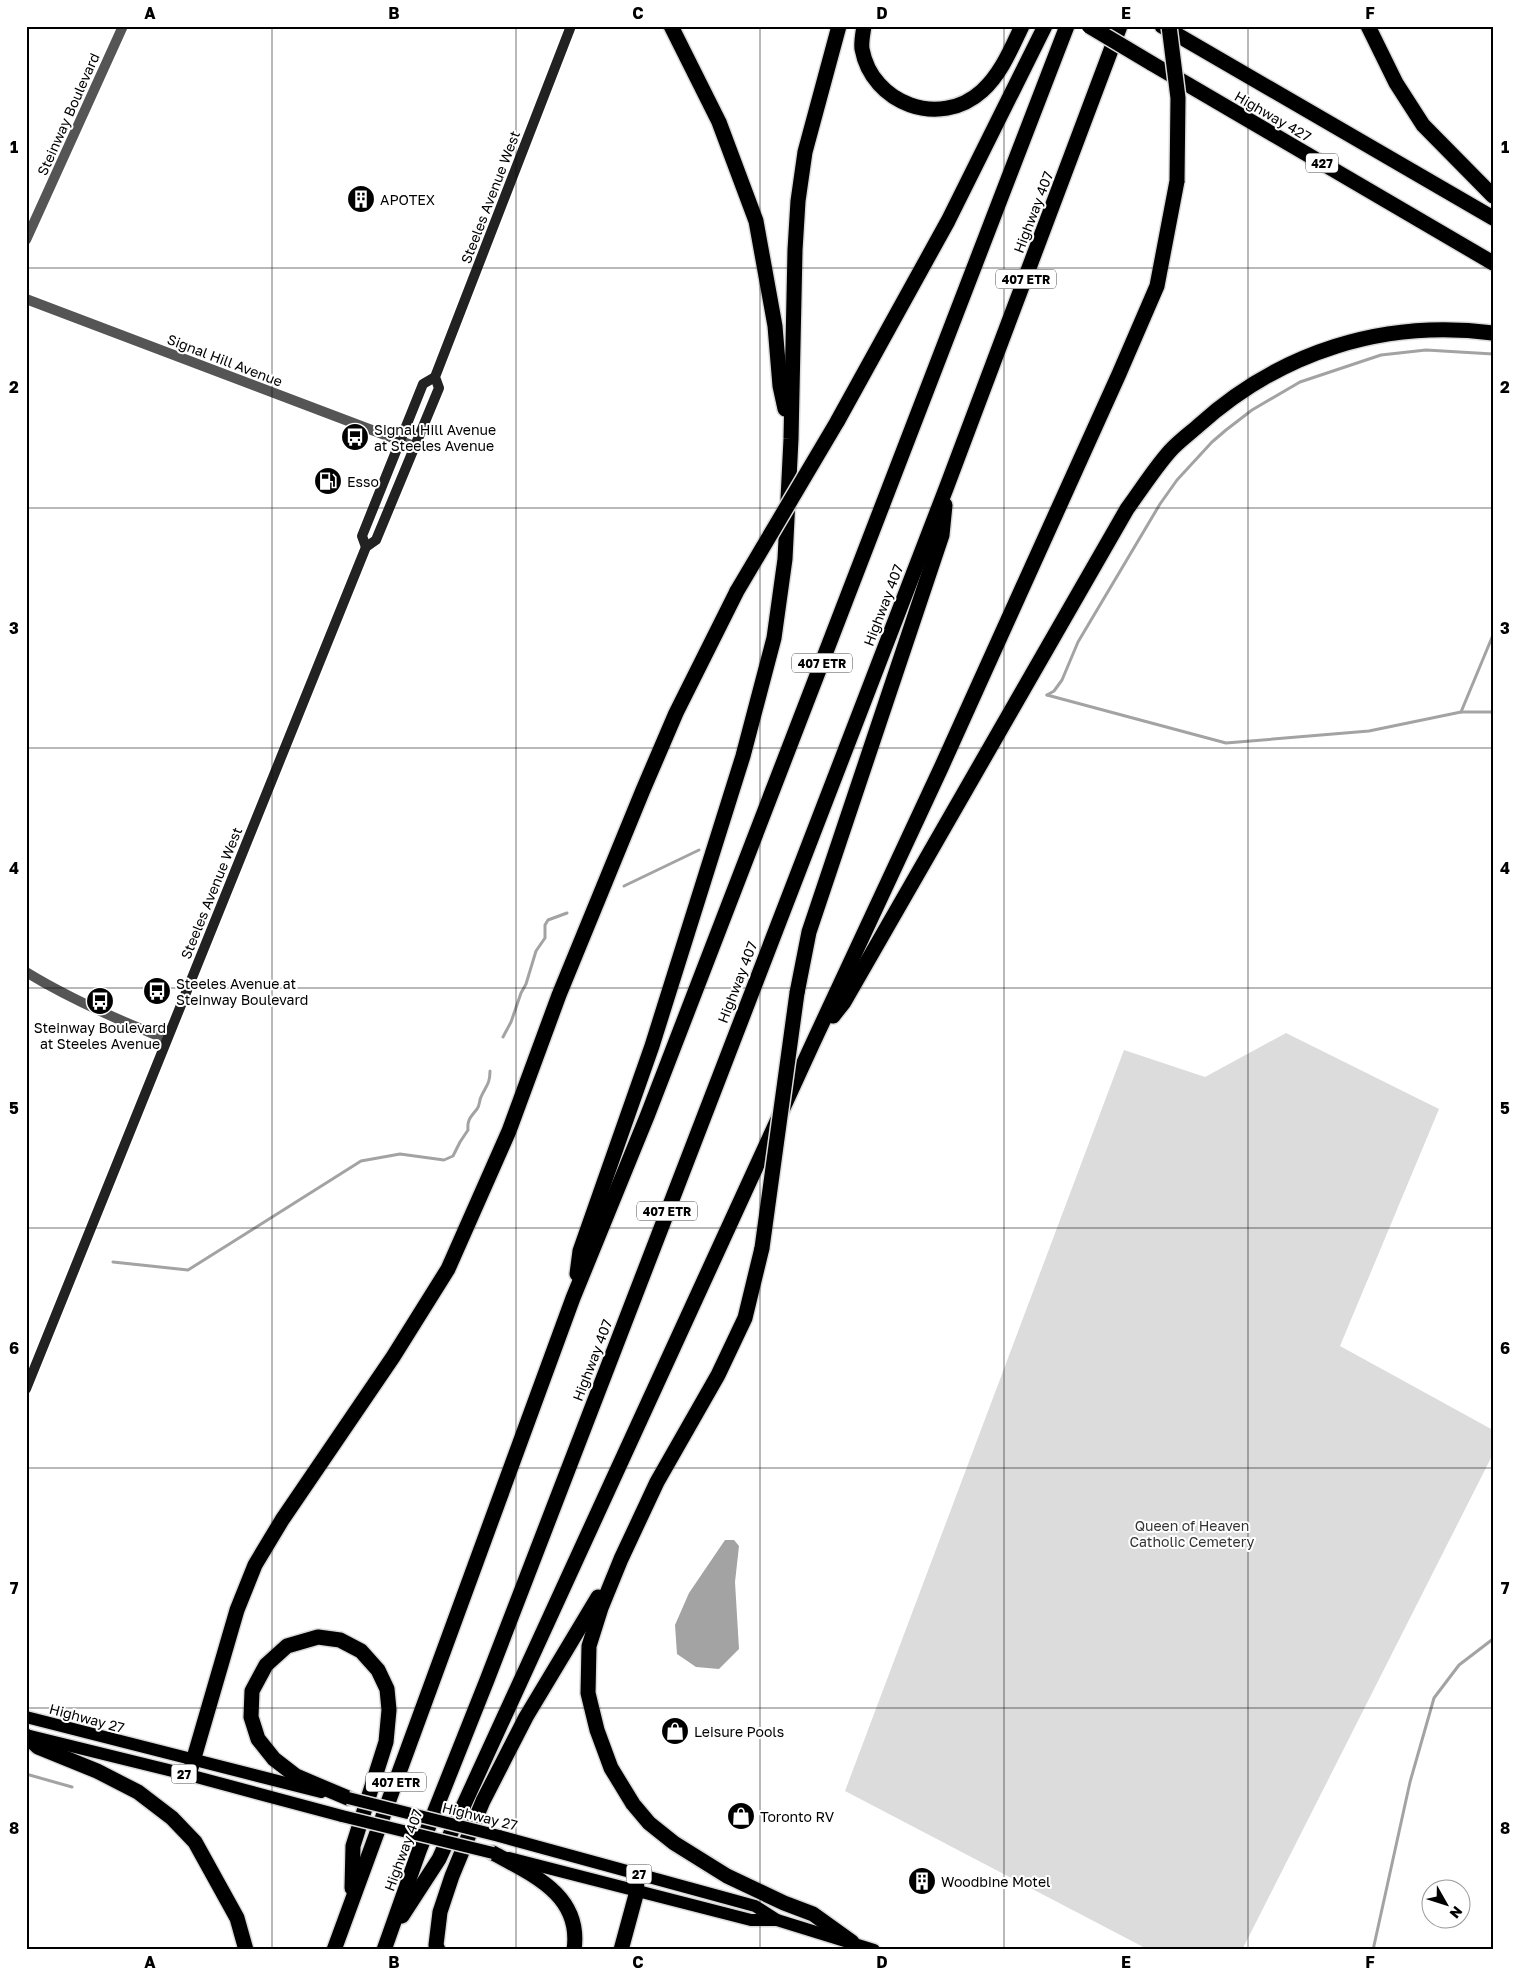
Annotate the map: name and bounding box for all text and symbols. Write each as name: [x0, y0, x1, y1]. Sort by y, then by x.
text: A: [144, 3, 156, 23]
text: B: [388, 3, 400, 23]
text: C: [632, 3, 644, 23]
text: D: [876, 3, 888, 23]
text: E: [1121, 3, 1131, 23]
text: F: [1365, 3, 1375, 23]
street label: Steinway Boulevard: [33, 50, 103, 178]
street label: Highway 427: [1232, 87, 1314, 145]
street label: Steeles Avenue West: [457, 128, 523, 266]
text: 1: [10, 137, 18, 157]
text: 1: [1501, 137, 1509, 157]
road number: 427: [1306, 154, 1338, 172]
street label: Highway 407: [1010, 169, 1056, 255]
building icon: APOTEX: [346, 184, 376, 214]
place label: APOTEX: [380, 191, 435, 208]
road number: 407 ETR: [996, 270, 1056, 288]
street label: Signal Hill Avenue: [165, 330, 285, 390]
text: 2: [9, 377, 19, 397]
text: 2: [1500, 377, 1510, 397]
place label: Signal Hill Avenue at Steeles Avenue: [374, 421, 496, 454]
bus stop icon: Signal Hill Avenue at Steeles Avenue: [340, 422, 370, 452]
fuel station icon: Esso: [313, 466, 343, 496]
place label: Esso: [347, 473, 379, 490]
street label: Highway 407: [860, 562, 906, 648]
text: 3: [9, 618, 19, 638]
text: 3: [1500, 618, 1510, 638]
road number: 407 ETR: [792, 654, 852, 672]
street label: Steeles Avenue West: [177, 825, 245, 961]
text: 4: [9, 858, 19, 878]
text: 4: [1500, 858, 1510, 878]
street label: Highway 407: [714, 939, 760, 1025]
place label: Steeles Avenue at Steinway Boulevard: [176, 975, 308, 1008]
bus stop icon: Steeles Avenue at Steinway Boulevard: [142, 976, 172, 1006]
bus stop icon: Steinway Boulevard at Steeles Avenue: [85, 986, 115, 1016]
place label: Steinway Boulevard at Steeles Avenue: [34, 1019, 166, 1052]
text: 5: [9, 1098, 19, 1118]
text: 5: [1500, 1098, 1510, 1118]
road number: 407 ETR: [637, 1202, 697, 1220]
street label: Highway 407: [569, 1317, 615, 1403]
text: 6: [9, 1338, 19, 1358]
text: 6: [1500, 1338, 1510, 1358]
park label: Queen of Heaven Catholic Cemetery: [1130, 1517, 1255, 1550]
text: 7: [10, 1578, 19, 1598]
text: 7: [1501, 1578, 1510, 1598]
street label: Highway 27: [48, 1700, 126, 1736]
shop icon: Leisure Pools: [660, 1716, 690, 1746]
place label: Leisure Pools: [694, 1723, 784, 1740]
road number: 27: [172, 1765, 196, 1784]
road number: 407 ETR: [366, 1772, 426, 1791]
street label: Highway 27: [441, 1798, 519, 1834]
shop icon: Toronto RV: [726, 1801, 756, 1831]
street label: Highway 407: [380, 1807, 426, 1893]
place label: Toronto RV: [760, 1808, 835, 1825]
text: 8: [9, 1818, 19, 1838]
text: 8: [1500, 1818, 1510, 1838]
road number: 27: [626, 1865, 652, 1884]
building icon: Woodbine Motel: [907, 1866, 937, 1896]
place label: Woodbine Motel: [941, 1873, 1051, 1890]
north arrow: [1422, 1878, 1472, 1928]
text: N: [1447, 1903, 1466, 1922]
text: A: [144, 1952, 156, 1972]
text: B: [388, 1952, 400, 1972]
text: C: [632, 1952, 644, 1972]
text: D: [876, 1952, 888, 1972]
text: E: [1121, 1952, 1131, 1972]
text: F: [1365, 1952, 1375, 1972]

